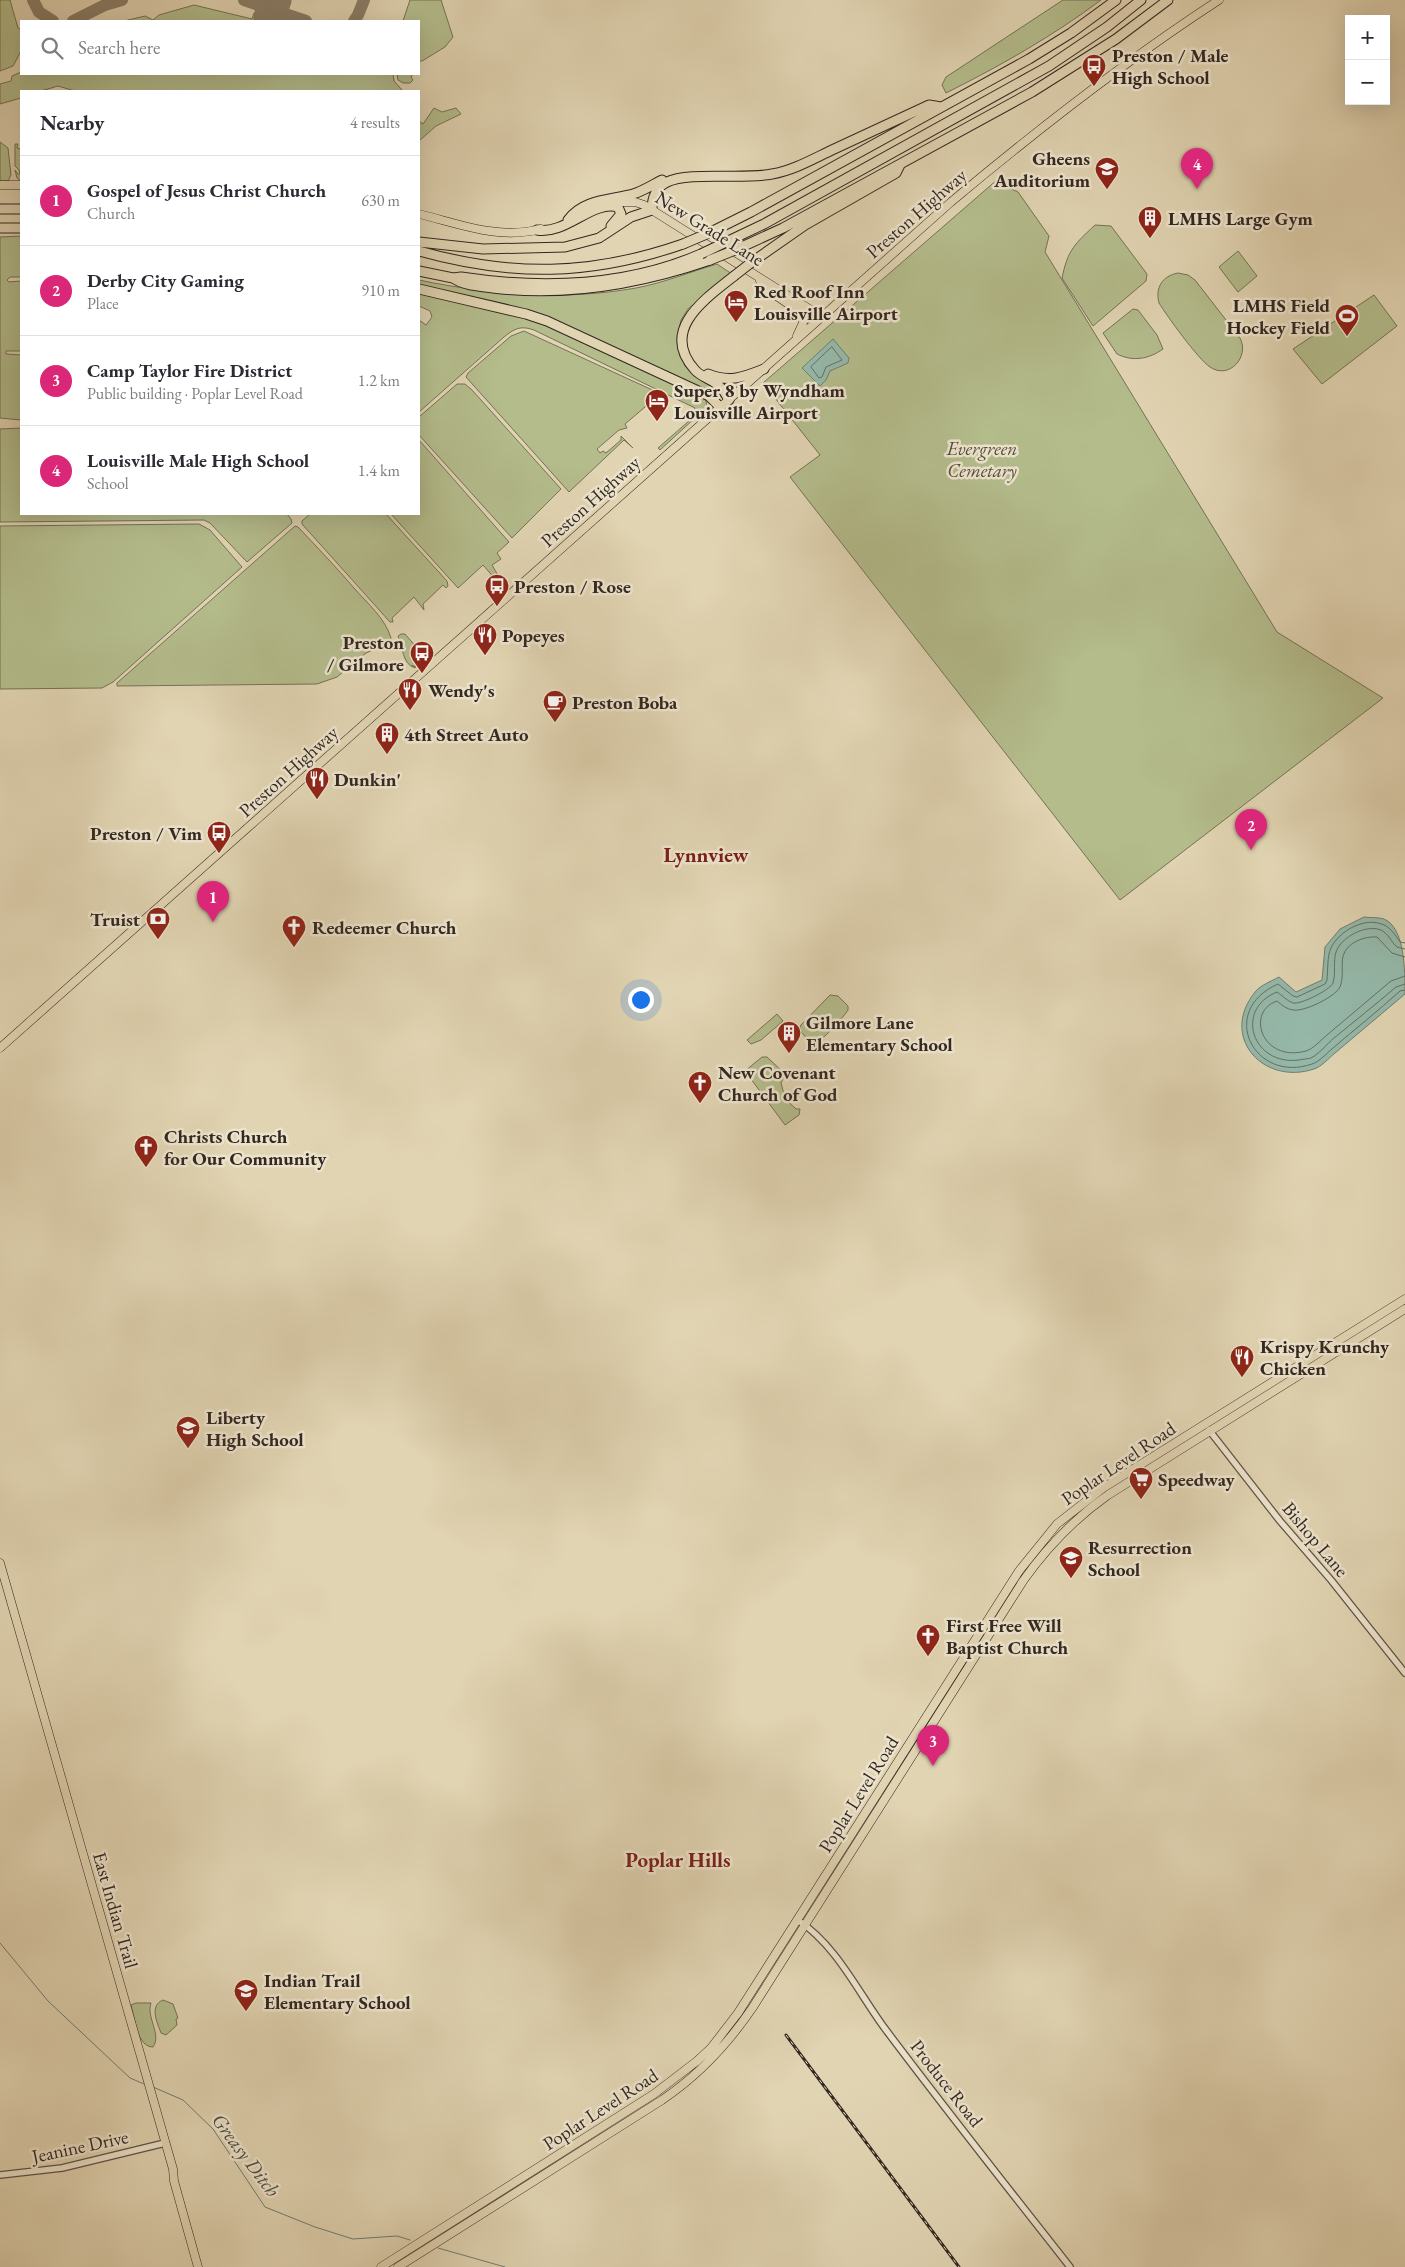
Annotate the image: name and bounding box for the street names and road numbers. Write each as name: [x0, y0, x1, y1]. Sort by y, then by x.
street label: Preston Highway: [861, 162, 972, 264]
street label: New Grade Lane: [651, 185, 769, 272]
street label: Preston Highway: [535, 450, 646, 553]
street label: Preston Highway: [233, 720, 344, 823]
street label: Poplar Level Road: [1056, 1416, 1181, 1511]
street label: Bishop Lane: [1277, 1496, 1354, 1582]
street label: Poplar Level Road: [813, 1731, 904, 1857]
street label: East Indian Trail: [87, 1849, 144, 1972]
street label: Produce Road: [905, 2035, 989, 2132]
street label: Poplar Level Road: [538, 2063, 663, 2156]
street label: Jeanine Drive: [28, 2124, 131, 2169]

